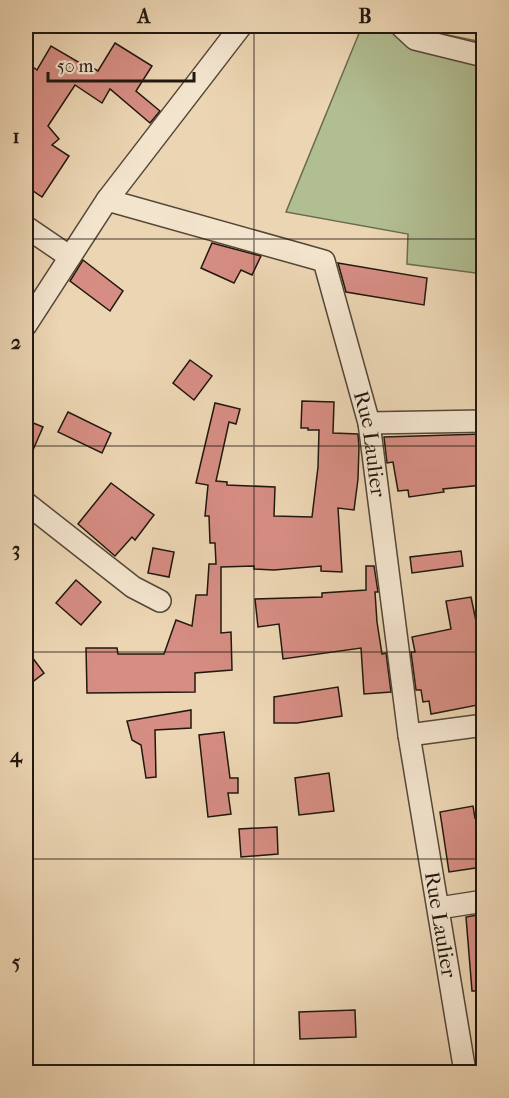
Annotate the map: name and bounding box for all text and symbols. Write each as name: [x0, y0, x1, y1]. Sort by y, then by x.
text: A: [136, 5, 152, 28]
text: B: [358, 5, 372, 28]
scale bar: [48, 45, 194, 83]
text: 50 m: [57, 56, 94, 77]
text: 1: [12, 125, 20, 148]
text: 2: [11, 331, 21, 354]
street label: Rue Laulier: [349, 388, 390, 498]
text: 3: [12, 538, 20, 561]
text: 4: [9, 744, 23, 768]
street label: Rue Laulier: [420, 870, 461, 980]
text: 5: [12, 951, 21, 974]

